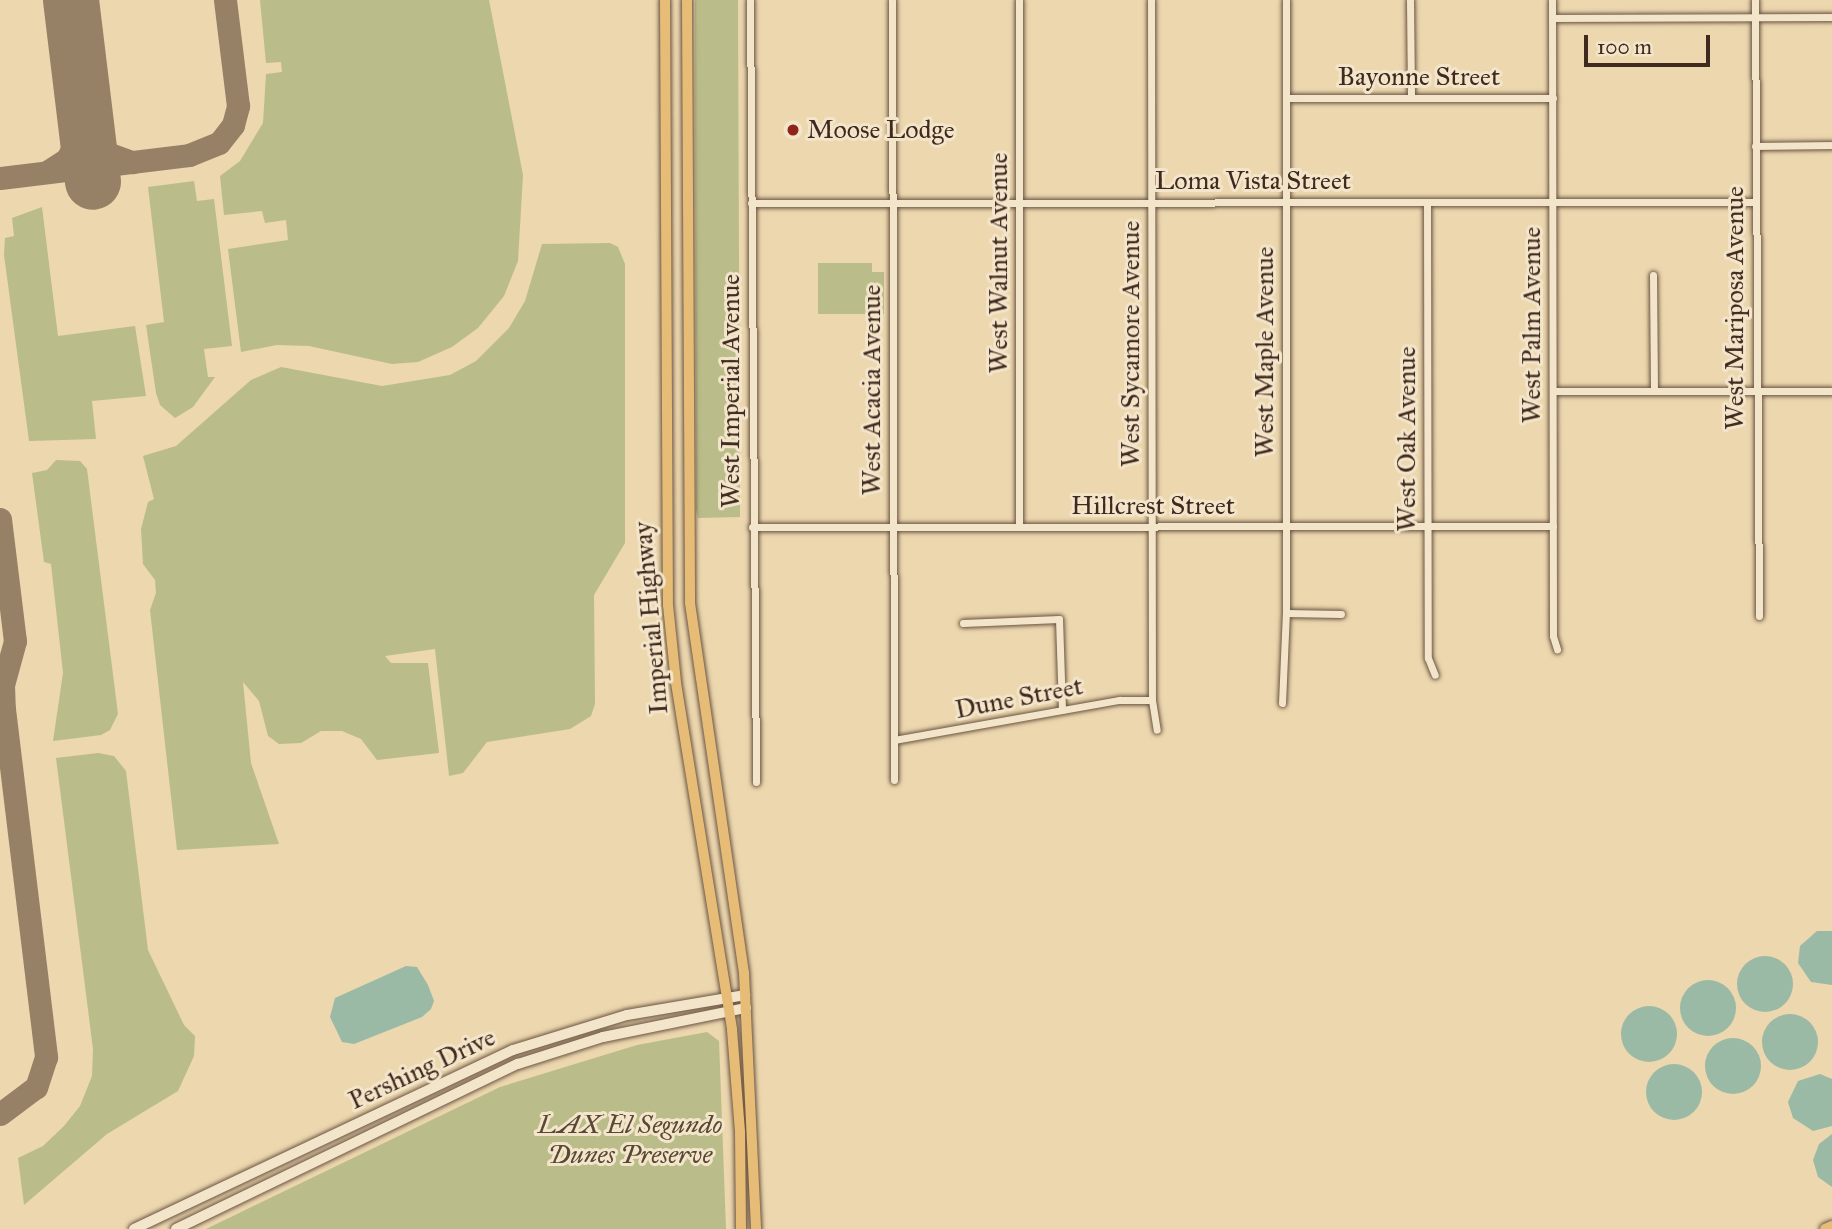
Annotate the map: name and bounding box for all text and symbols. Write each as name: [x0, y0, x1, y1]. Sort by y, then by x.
scale bar: [1587, 21, 1713, 65]
text: 100 m: [1597, 34, 1652, 60]
street label: Bayonne Street: [1338, 61, 1500, 93]
place label: Moose Lodge: [807, 114, 955, 146]
marker: Moose Lodge: [785, 122, 801, 138]
street label: West Walnut Avenue: [983, 153, 1015, 373]
street label: Loma Vista Street: [1155, 165, 1351, 197]
street label: West Mariposa Avenue: [1719, 186, 1751, 430]
street label: West Sycamore Avenue: [1115, 221, 1147, 467]
street label: West Palm Avenue: [1516, 227, 1548, 423]
street label: West Maple Avenue: [1249, 247, 1281, 457]
street label: West Imperial Avenue: [715, 274, 747, 508]
street label: West Acacia Avenue: [856, 285, 888, 495]
street label: West Oak Avenue: [1391, 346, 1423, 532]
street label: Hillcrest Street: [1071, 490, 1235, 522]
street label: Imperial Highway: [627, 520, 675, 716]
street label: Dune Street: [952, 670, 1086, 726]
street label: Pershing Drive: [344, 1022, 500, 1116]
park label: LAX El Segundo Dunes Preserve: [538, 1109, 722, 1170]

